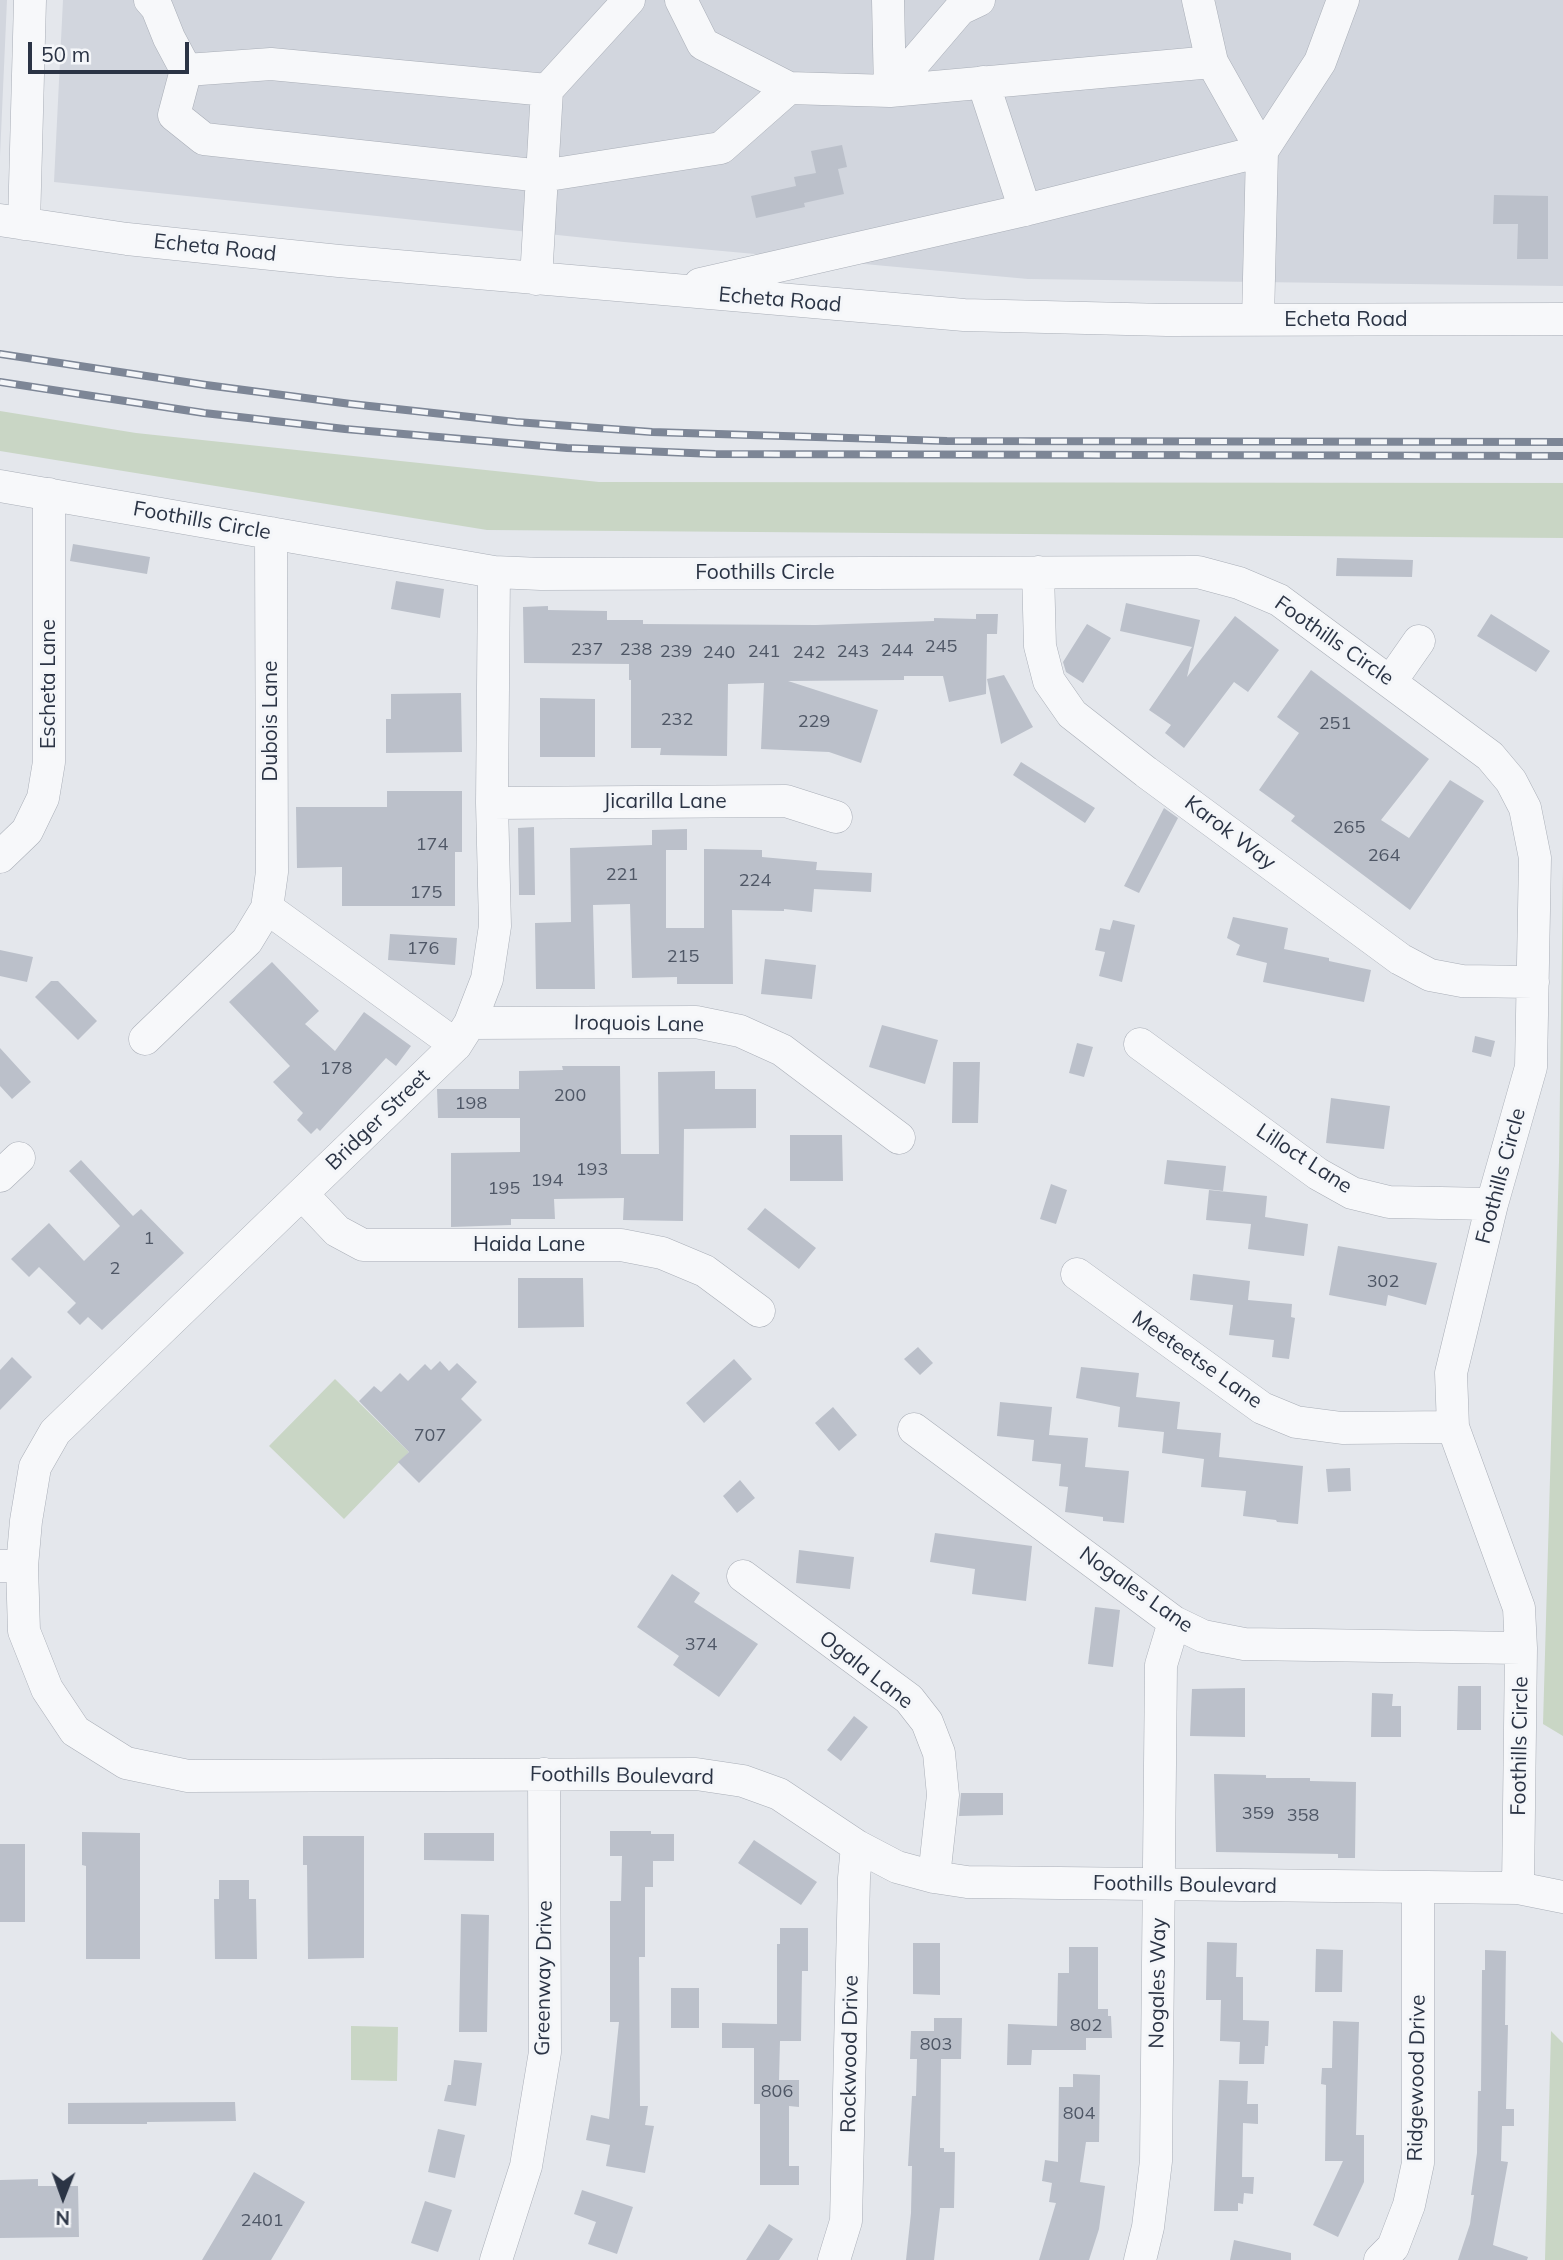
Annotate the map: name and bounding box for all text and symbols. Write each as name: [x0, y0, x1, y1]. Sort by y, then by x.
scale bar: [32, 28, 192, 72]
text: 50 m: [41, 41, 90, 67]
street label: Echeta Road: [152, 229, 278, 267]
street label: Echeta Road: [717, 282, 843, 318]
street label: Echeta Road: [1284, 307, 1408, 333]
street label: Foothills Circle: [131, 496, 273, 546]
street label: Foothills Circle: [695, 560, 835, 586]
street label: Foothills Circle: [1270, 591, 1398, 691]
street label: Escheta Lane: [36, 619, 62, 749]
house number: 245: [925, 636, 957, 658]
house number: 237: [571, 639, 603, 661]
house number: 238: [620, 639, 652, 661]
house number: 244: [881, 640, 913, 662]
house number: 239: [660, 641, 692, 663]
house number: 241: [748, 641, 780, 663]
house number: 243: [837, 641, 869, 663]
house number: 240: [703, 642, 735, 664]
house number: 242: [793, 642, 825, 664]
street label: Dubois Lane: [258, 660, 284, 782]
house number: 232: [661, 709, 693, 731]
house number: 229: [798, 711, 830, 733]
house number: 251: [1319, 713, 1351, 735]
street label: Jicarilla Lane: [603, 789, 727, 815]
street label: Karok Way: [1179, 791, 1281, 875]
house number: 265: [1333, 817, 1365, 839]
house number: 174: [416, 834, 448, 856]
house number: 264: [1368, 845, 1400, 867]
house number: 221: [606, 864, 638, 886]
house number: 224: [739, 870, 771, 892]
house number: 175: [410, 882, 442, 904]
house number: 176: [407, 938, 439, 960]
house number: 215: [667, 946, 699, 968]
street label: Iroquois Lane: [574, 1010, 704, 1038]
house number: 178: [320, 1058, 352, 1080]
street label: Bridger Street: [321, 1064, 435, 1176]
house number: 200: [554, 1085, 586, 1107]
house number: 198: [455, 1093, 487, 1115]
street label: Foothills Circle: [1471, 1105, 1531, 1247]
street label: Lilloct Lane: [1251, 1119, 1357, 1199]
house number: 193: [576, 1159, 608, 1181]
house number: 194: [531, 1170, 563, 1192]
house number: 195: [488, 1178, 520, 1200]
house number: 1: [144, 1228, 154, 1250]
street label: Haida Lane: [473, 1232, 585, 1258]
house number: 2: [110, 1258, 120, 1280]
house number: 302: [1367, 1271, 1399, 1293]
street label: Meeteetse Lane: [1127, 1306, 1267, 1414]
house number: 707: [414, 1425, 446, 1447]
street label: Nogales Lane: [1074, 1542, 1198, 1638]
street label: Ogala Lane: [814, 1625, 918, 1715]
house number: 374: [685, 1634, 717, 1656]
street label: Foothills Circle: [1506, 1676, 1534, 1816]
street label: Foothills Boulevard: [530, 1762, 714, 1790]
house number: 359: [1242, 1803, 1274, 1825]
house number: 358: [1287, 1805, 1319, 1827]
street label: Foothills Boulevard: [1093, 1871, 1277, 1899]
street label: Greenway Drive: [530, 1900, 558, 2056]
street label: Nogales Way: [1144, 1917, 1172, 2049]
street label: Rockwood Drive: [836, 1975, 864, 2133]
street label: Ridgewood Drive: [1403, 1994, 1431, 2162]
house number: 802: [1070, 2015, 1102, 2037]
house number: 803: [920, 2034, 952, 2056]
house number: 806: [761, 2081, 793, 2103]
house number: 804: [1063, 2103, 1095, 2125]
north arrow: [28, 2162, 98, 2232]
text: N: [55, 2206, 70, 2230]
house number: 2401: [240, 2210, 284, 2232]

